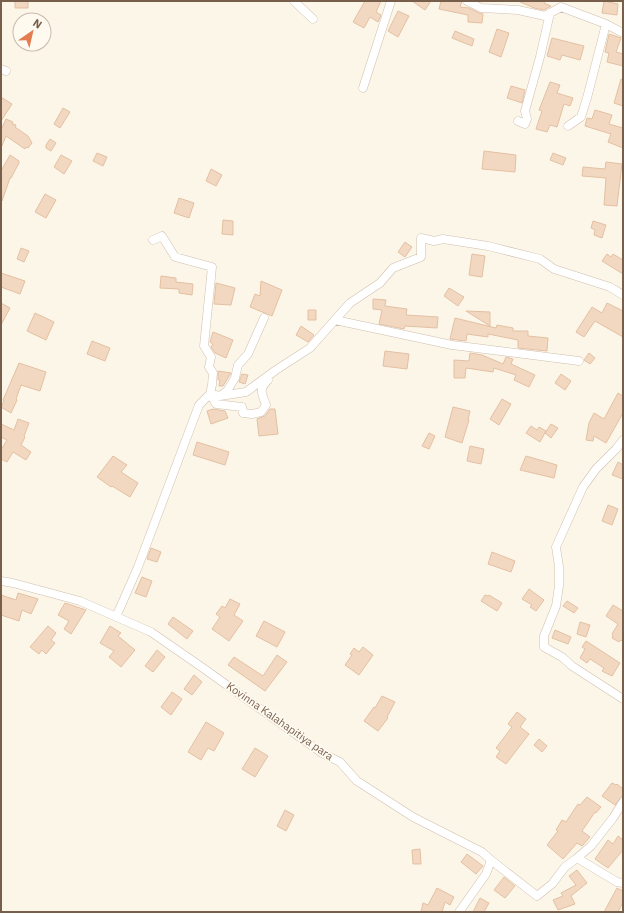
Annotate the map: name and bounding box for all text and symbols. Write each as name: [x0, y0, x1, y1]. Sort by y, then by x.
north arrow: [12, 12, 52, 52]
text: N: [30, 16, 45, 32]
street label: Kovinna Kalahapitiya para: [224, 679, 336, 763]

